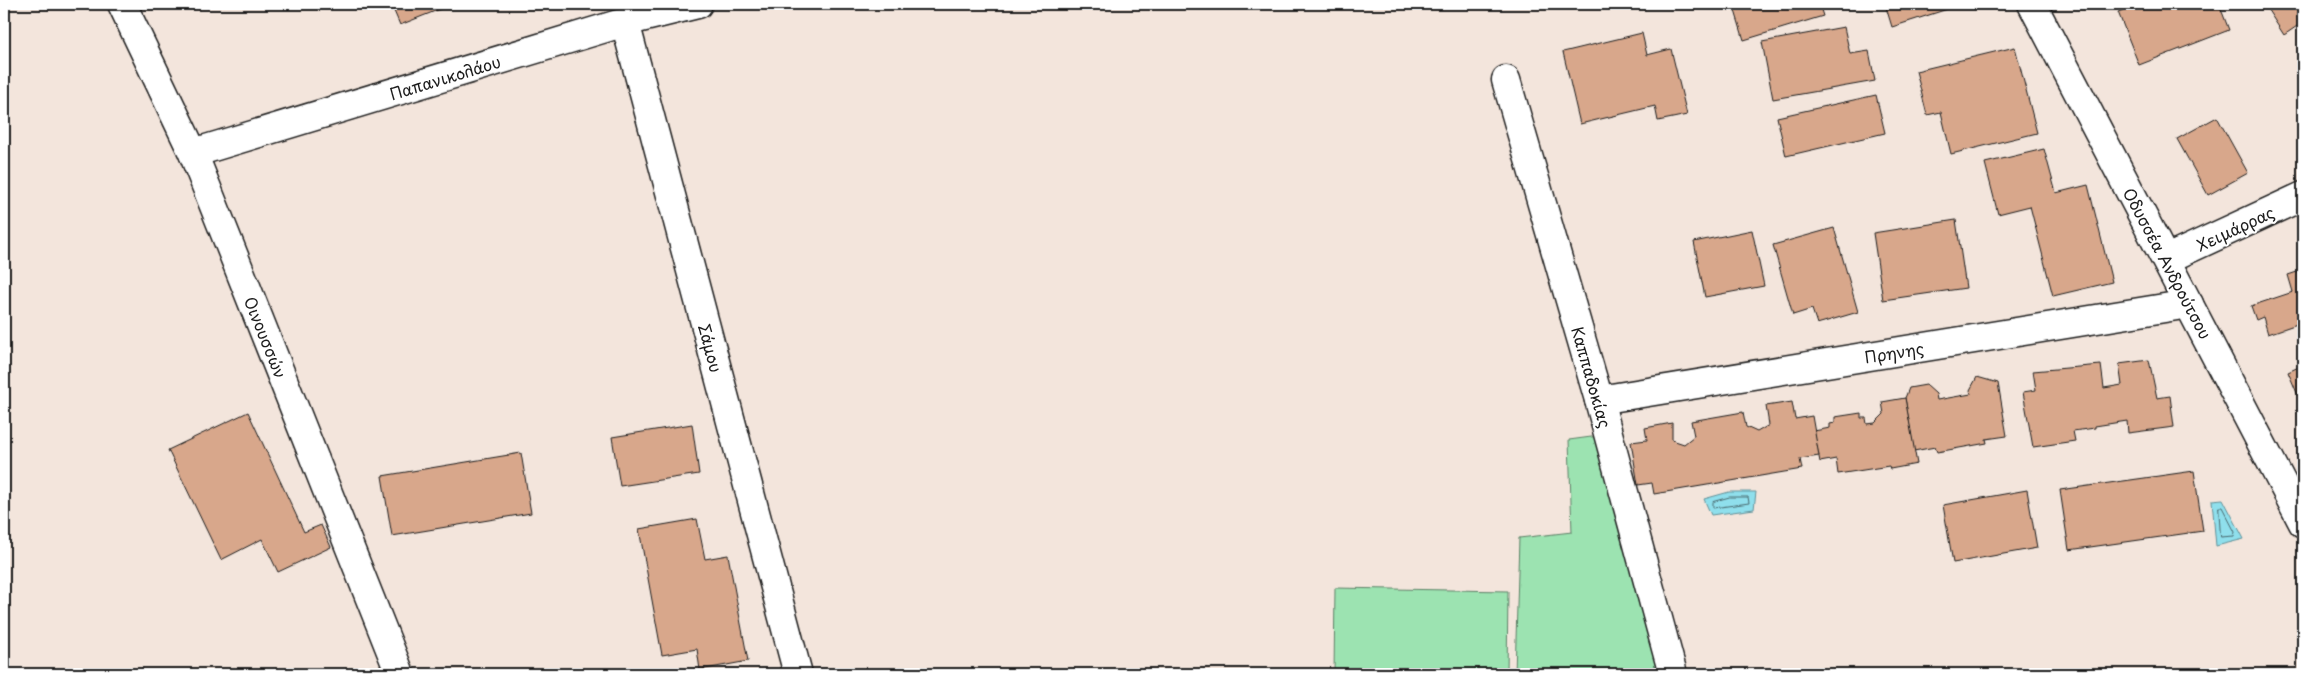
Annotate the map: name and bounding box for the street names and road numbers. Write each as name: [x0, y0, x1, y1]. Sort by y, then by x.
street label: Παπανικολάου: [387, 49, 503, 105]
street label: Οδυσσέα Ανδρούτσου: [2118, 183, 2218, 343]
street label: Χειμάρρας: [2192, 199, 2278, 257]
street label: Οινουσσών: [239, 293, 293, 381]
street label: Σάμου: [693, 321, 729, 375]
street label: Καππαδοκίας: [1566, 324, 1618, 430]
street label: Πρηνης: [1863, 335, 1925, 369]

